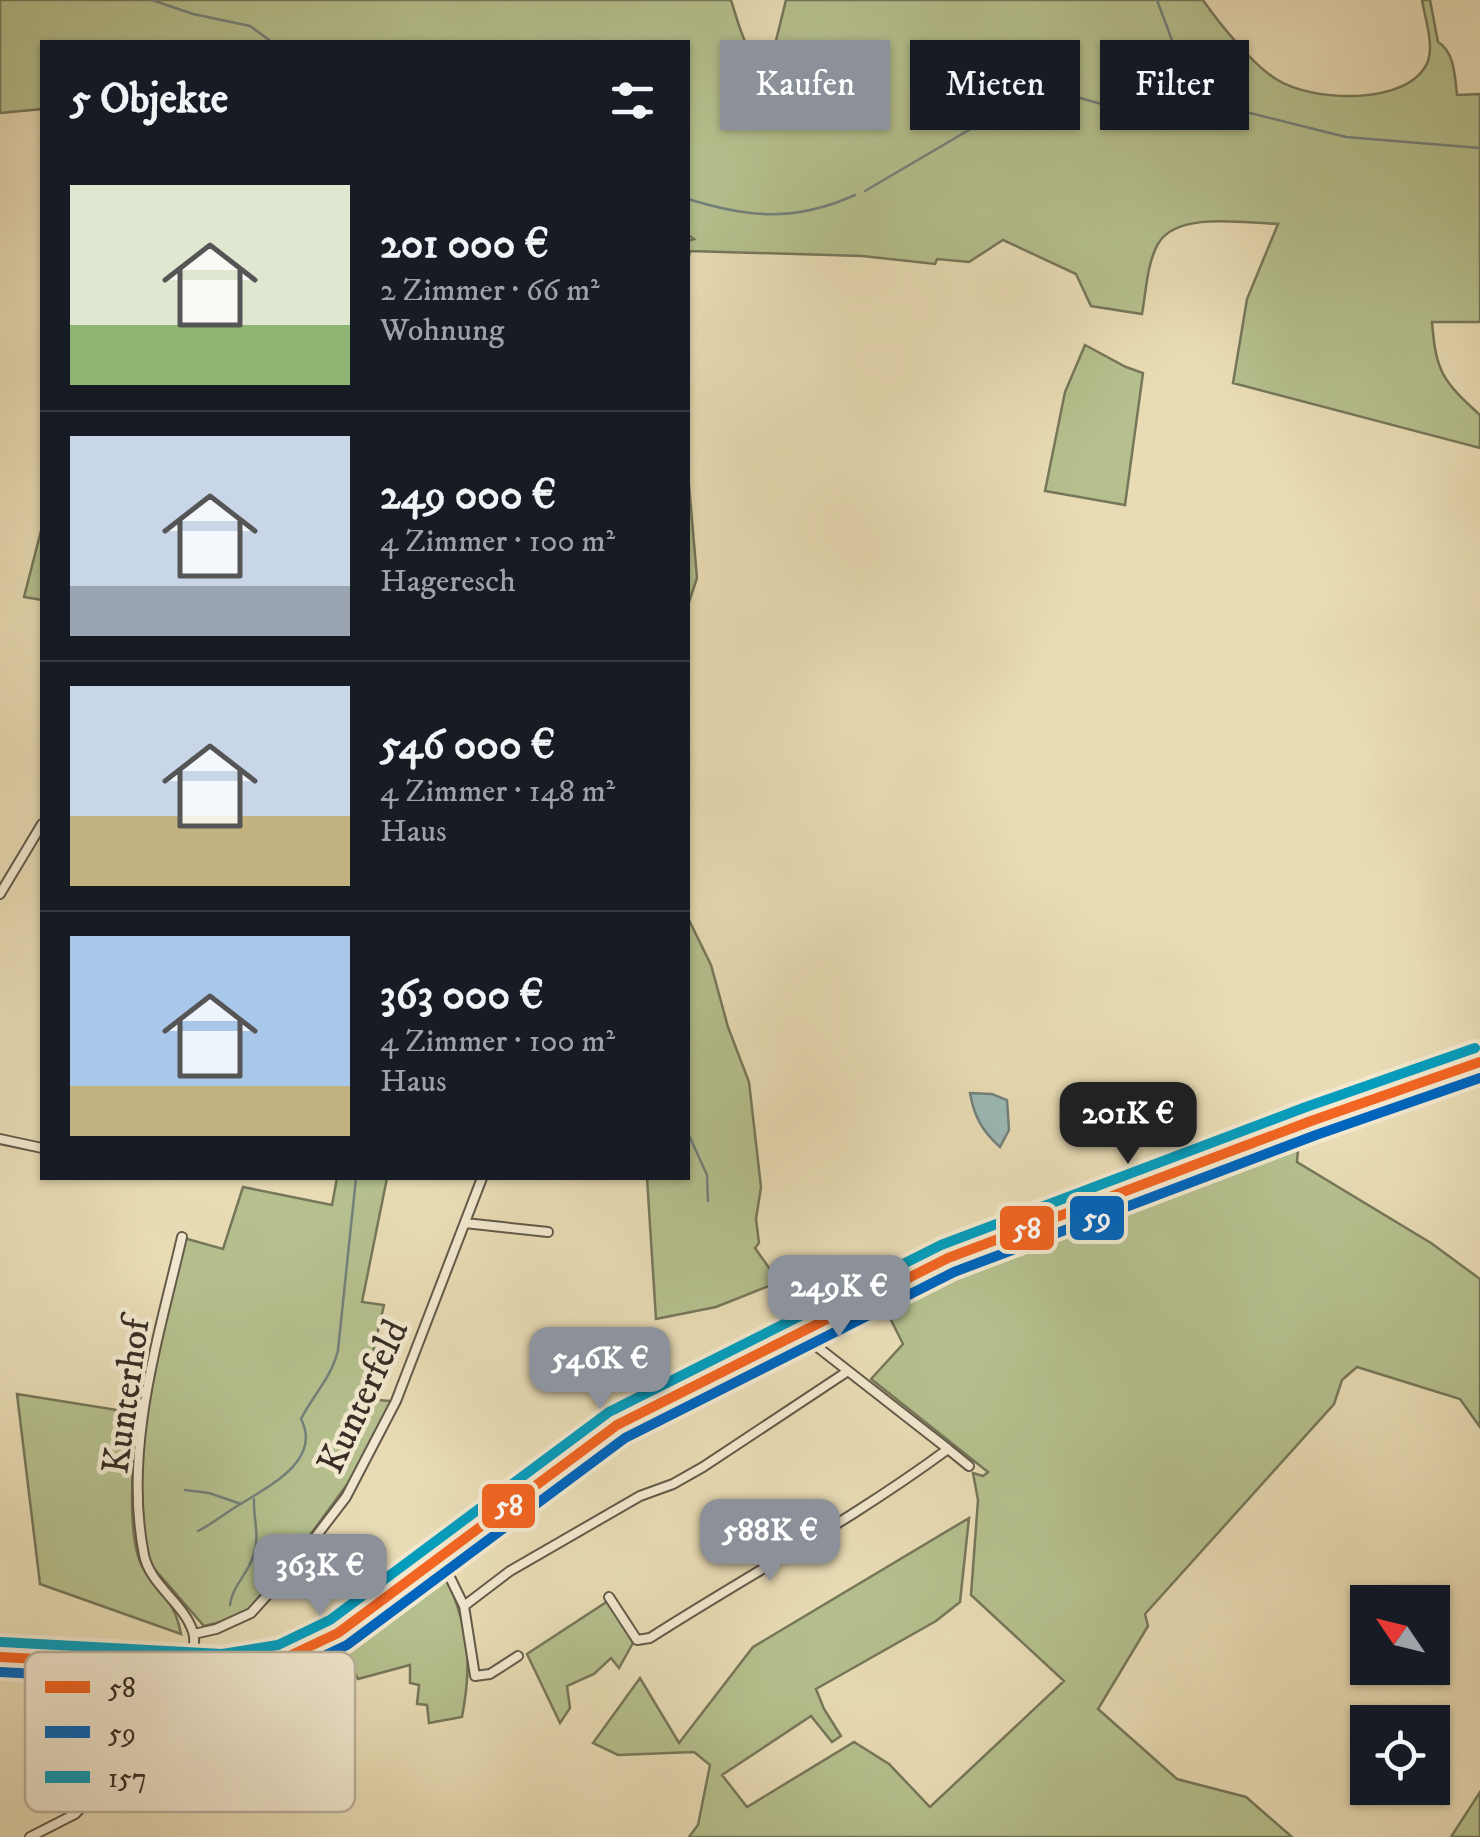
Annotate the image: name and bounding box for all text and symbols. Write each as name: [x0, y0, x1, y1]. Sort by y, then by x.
chip: Kaufen: [720, 40, 890, 130]
chip: Mieten: [910, 40, 1080, 130]
chip: Filter: [1100, 40, 1249, 130]
icon: filters: [605, 73, 660, 128]
text: 5 Objekte: [70, 74, 228, 126]
text: 201 000 €: [380, 219, 549, 271]
icon: home: [150, 225, 270, 345]
text: 2 Zimmer · 66 m²: [380, 271, 600, 311]
text: Wohnung: [380, 311, 504, 351]
text: 249 000 €: [380, 470, 556, 522]
icon: home: [150, 476, 270, 596]
text: 4 Zimmer · 100 m²: [380, 522, 615, 562]
text: Hageresch: [380, 562, 516, 602]
text: 546 000 €: [380, 720, 555, 772]
icon: home: [150, 726, 270, 846]
text: 4 Zimmer · 148 m²: [380, 772, 615, 812]
text: Haus: [380, 812, 447, 852]
text: 363 000 €: [380, 970, 544, 1022]
icon: home: [150, 976, 270, 1096]
text: 4 Zimmer · 100 m²: [380, 1022, 615, 1062]
text: Haus: [380, 1062, 447, 1102]
pin: 201K €: [1047, 1082, 1209, 1167]
text: 201K €: [1082, 1094, 1174, 1134]
line badge: 59: [1068, 1194, 1126, 1242]
text: 59: [1082, 1201, 1111, 1236]
line badge: 58: [998, 1204, 1056, 1252]
text: 58: [1012, 1212, 1041, 1247]
pin: 249K €: [758, 1255, 920, 1340]
text: 249K €: [790, 1267, 888, 1307]
street label: Kunterhof: [92, 1310, 162, 1477]
street label: Kunterfeld: [307, 1312, 420, 1482]
pin: 546K €: [519, 1327, 681, 1412]
text: 546K €: [551, 1339, 649, 1379]
line badge: 58: [480, 1482, 537, 1530]
text: 58: [494, 1489, 523, 1524]
pin: 588K €: [689, 1499, 851, 1584]
text: 588K €: [722, 1511, 818, 1551]
pin: 363K €: [239, 1534, 401, 1619]
text: 363K €: [276, 1546, 364, 1586]
north arrow: [1350, 1585, 1450, 1685]
map controls: [1350, 1585, 1450, 1805]
legend: [25, 1652, 355, 1812]
text: 58: [108, 1671, 136, 1706]
button: locate: [1350, 1705, 1450, 1805]
text: 59: [108, 1716, 136, 1751]
text: 157: [108, 1761, 147, 1796]

